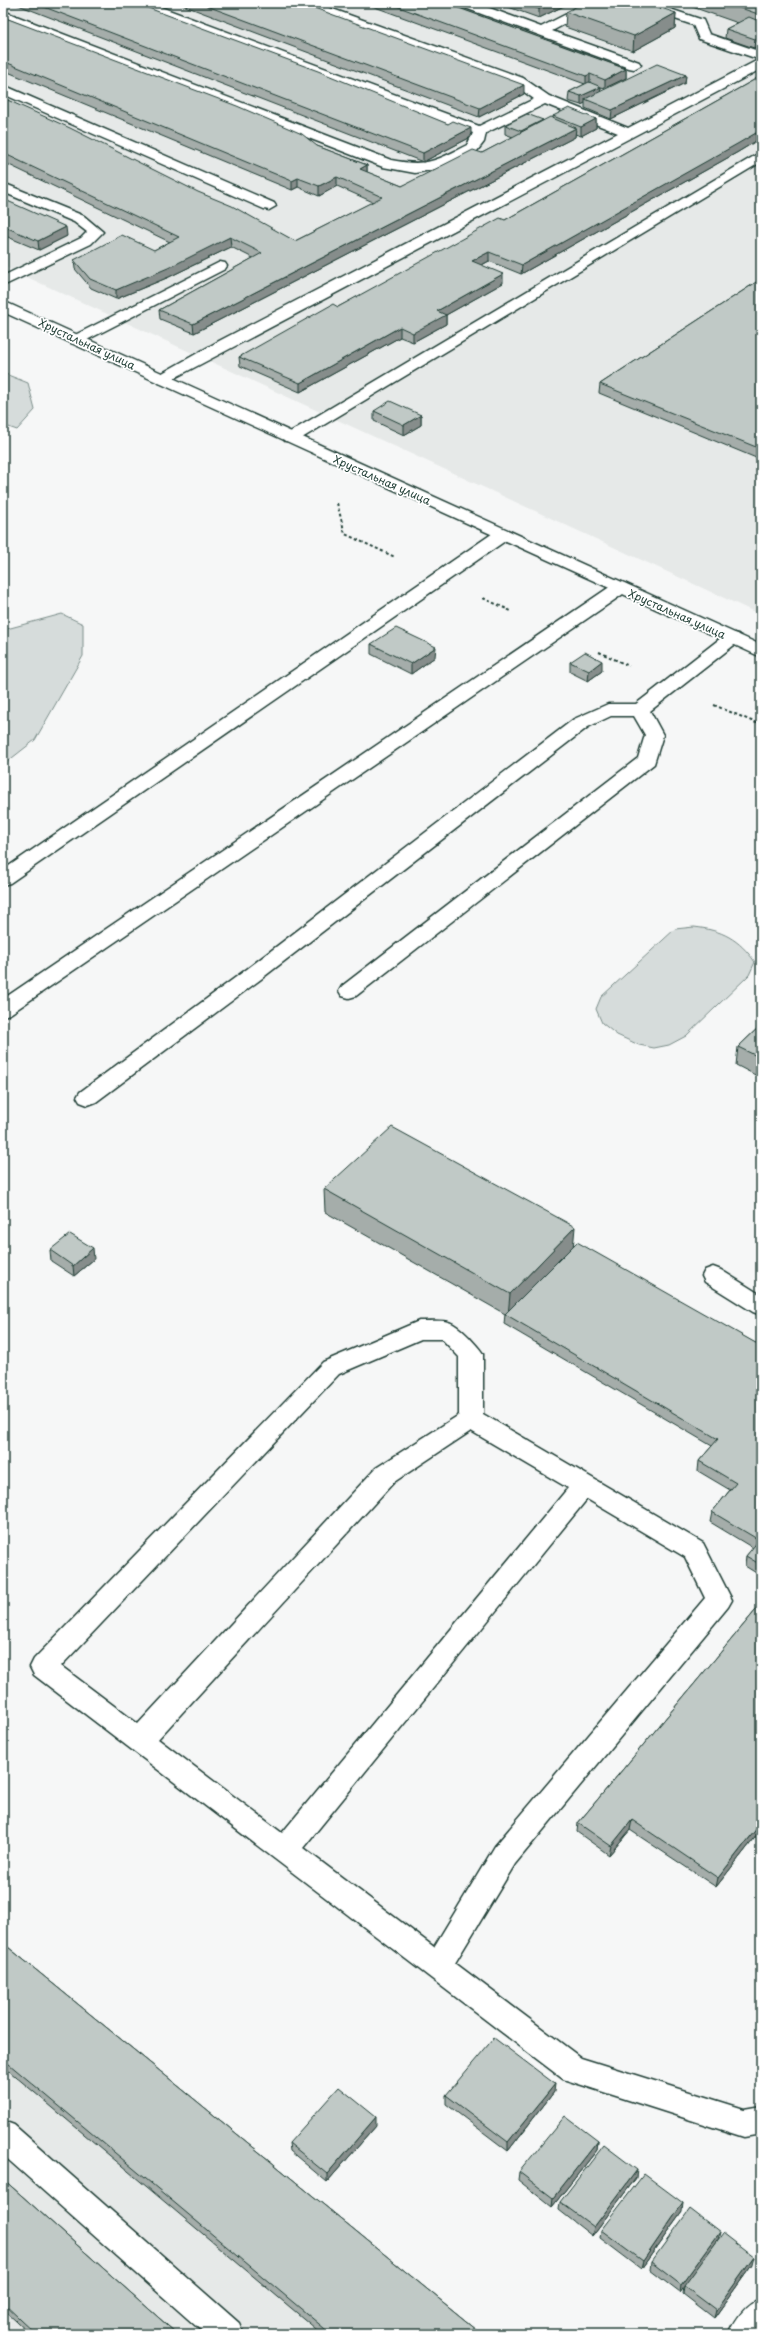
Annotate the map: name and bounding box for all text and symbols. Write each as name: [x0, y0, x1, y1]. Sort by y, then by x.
street label: Хрустальная улица: [36, 314, 138, 373]
street label: Хрустальная улица: [331, 450, 434, 509]
street label: Хрустальная улица: [626, 584, 729, 643]

